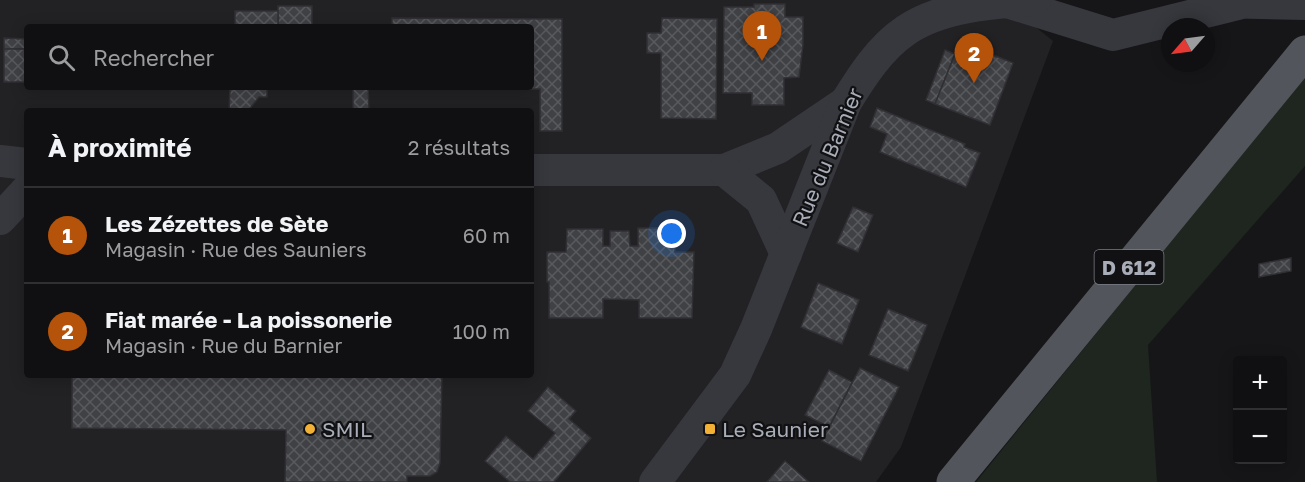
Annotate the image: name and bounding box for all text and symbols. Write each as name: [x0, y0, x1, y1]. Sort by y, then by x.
pin: 1: [742, 11, 782, 61]
north arrow: [1161, 18, 1215, 72]
search box: [24, 24, 534, 90]
pin: 2: [954, 34, 994, 83]
icon: search: [45, 41, 78, 74]
text: Rechercher: [93, 44, 214, 71]
street label: Rue du Barnier: [786, 84, 868, 230]
text: À proximité: [48, 132, 192, 163]
text: 2 résultats: [408, 135, 510, 159]
text: Les Zézettes de Sète: [105, 210, 328, 237]
your location: [657, 219, 686, 248]
text: 1: [62, 223, 73, 247]
text: 60 m: [463, 223, 510, 247]
text: Magasin · Rue des Sauniers: [105, 237, 367, 261]
road number: D 612: [1094, 250, 1164, 284]
text: Fiat marée - La poissonerie: [105, 306, 392, 333]
text: 2: [61, 319, 74, 343]
text: 100 m: [453, 319, 510, 343]
text: Magasin · Rue du Barnier: [105, 333, 342, 357]
map controls: [1233, 356, 1287, 464]
button: +: [1233, 356, 1287, 410]
button: −: [1233, 410, 1287, 464]
place label: SMIL: [322, 416, 372, 442]
place label: Le Saunier: [722, 416, 828, 442]
marker: SMIL: [303, 422, 317, 436]
marker: Le Saunier: [703, 422, 717, 436]

